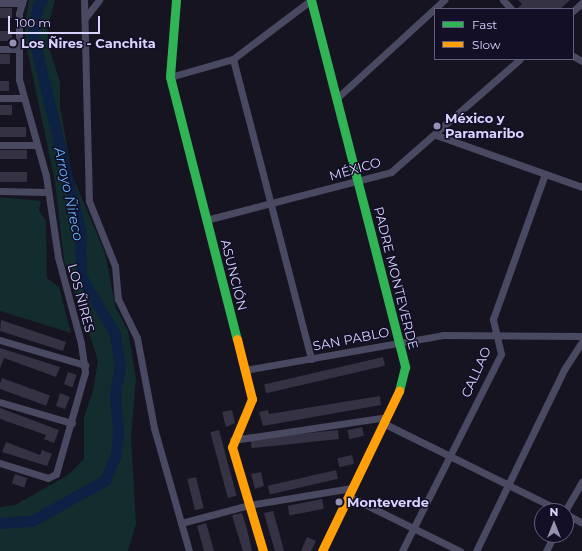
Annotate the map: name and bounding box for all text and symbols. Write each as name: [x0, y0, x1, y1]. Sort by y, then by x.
scale bar: [10, 8, 102, 34]
legend: [434, 8, 574, 60]
text: 100 m: [15, 15, 51, 30]
text: Fast: [472, 17, 497, 32]
place label: Los Ñires - Canchita: [21, 35, 156, 51]
text: Slow: [472, 37, 501, 52]
marker: Los Ñires - Canchita: [8, 38, 18, 48]
place label: México y Paramaribo: [445, 111, 524, 142]
marker: México y Paramaribo: [432, 121, 442, 131]
water label: Arroyo Ñireco: [51, 146, 87, 242]
street label: MÉXICO: [327, 154, 383, 184]
street label: PADRE MONTEVERDE: [371, 205, 421, 351]
street label: ASUNCIÓN: [218, 238, 250, 312]
street label: LOS ÑIRES: [64, 262, 98, 334]
street label: SAN PABLO: [311, 324, 391, 354]
street label: CALLAO: [458, 344, 494, 400]
place label: Monteverde: [347, 494, 429, 510]
marker: Monteverde: [334, 497, 344, 507]
north arrow: [534, 503, 574, 543]
text: N: [550, 505, 558, 519]

